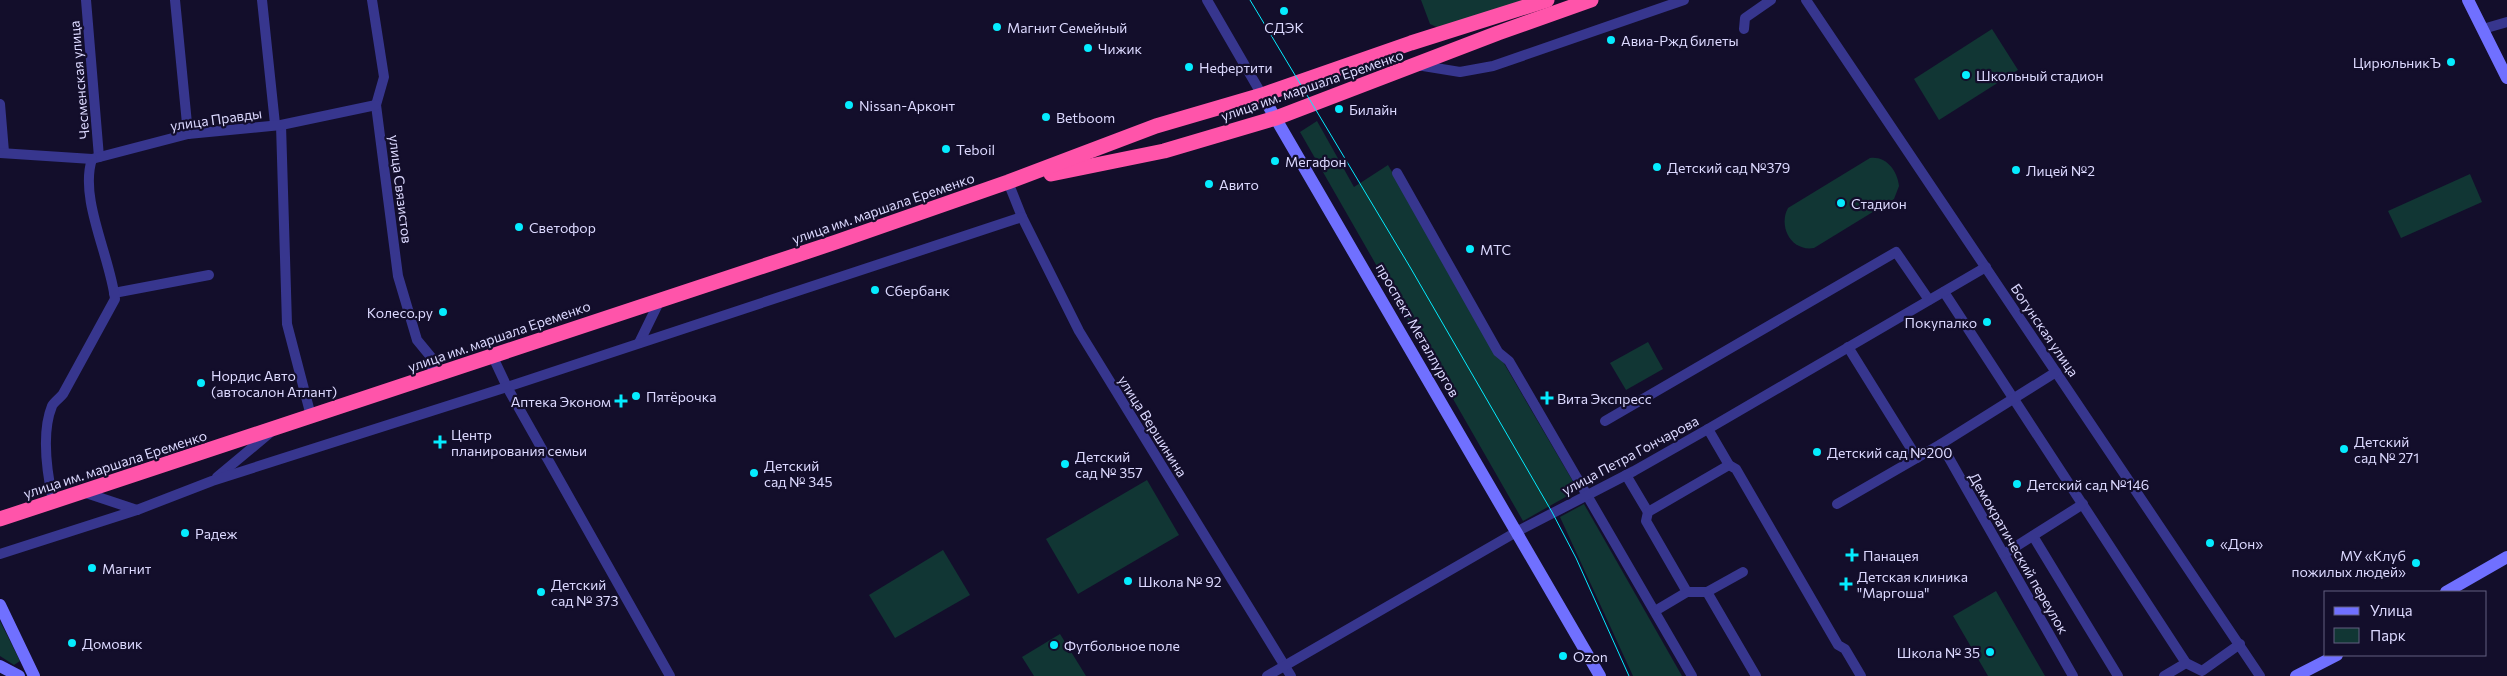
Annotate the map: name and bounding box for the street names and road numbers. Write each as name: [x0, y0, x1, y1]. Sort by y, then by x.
street label: Чесменская улица: [65, 20, 93, 140]
street label: улица им. маршала Еременко: [1218, 46, 1406, 124]
street label: улица Правды: [169, 104, 263, 134]
street label: улица Связистов: [386, 134, 416, 244]
street label: улица им. маршала Еременко: [789, 169, 977, 247]
street label: проспект Металлургов: [1373, 260, 1463, 400]
street label: Богунская улица: [2008, 280, 2082, 380]
street label: улица им. маршала Еременко: [405, 297, 593, 375]
street label: улица Вершинина: [1115, 372, 1191, 480]
street label: улица Петра Гончарова: [1559, 412, 1701, 498]
street label: улица им. маршала Еременко: [21, 426, 209, 502]
street label: Демократический переулок: [1966, 469, 2073, 637]

